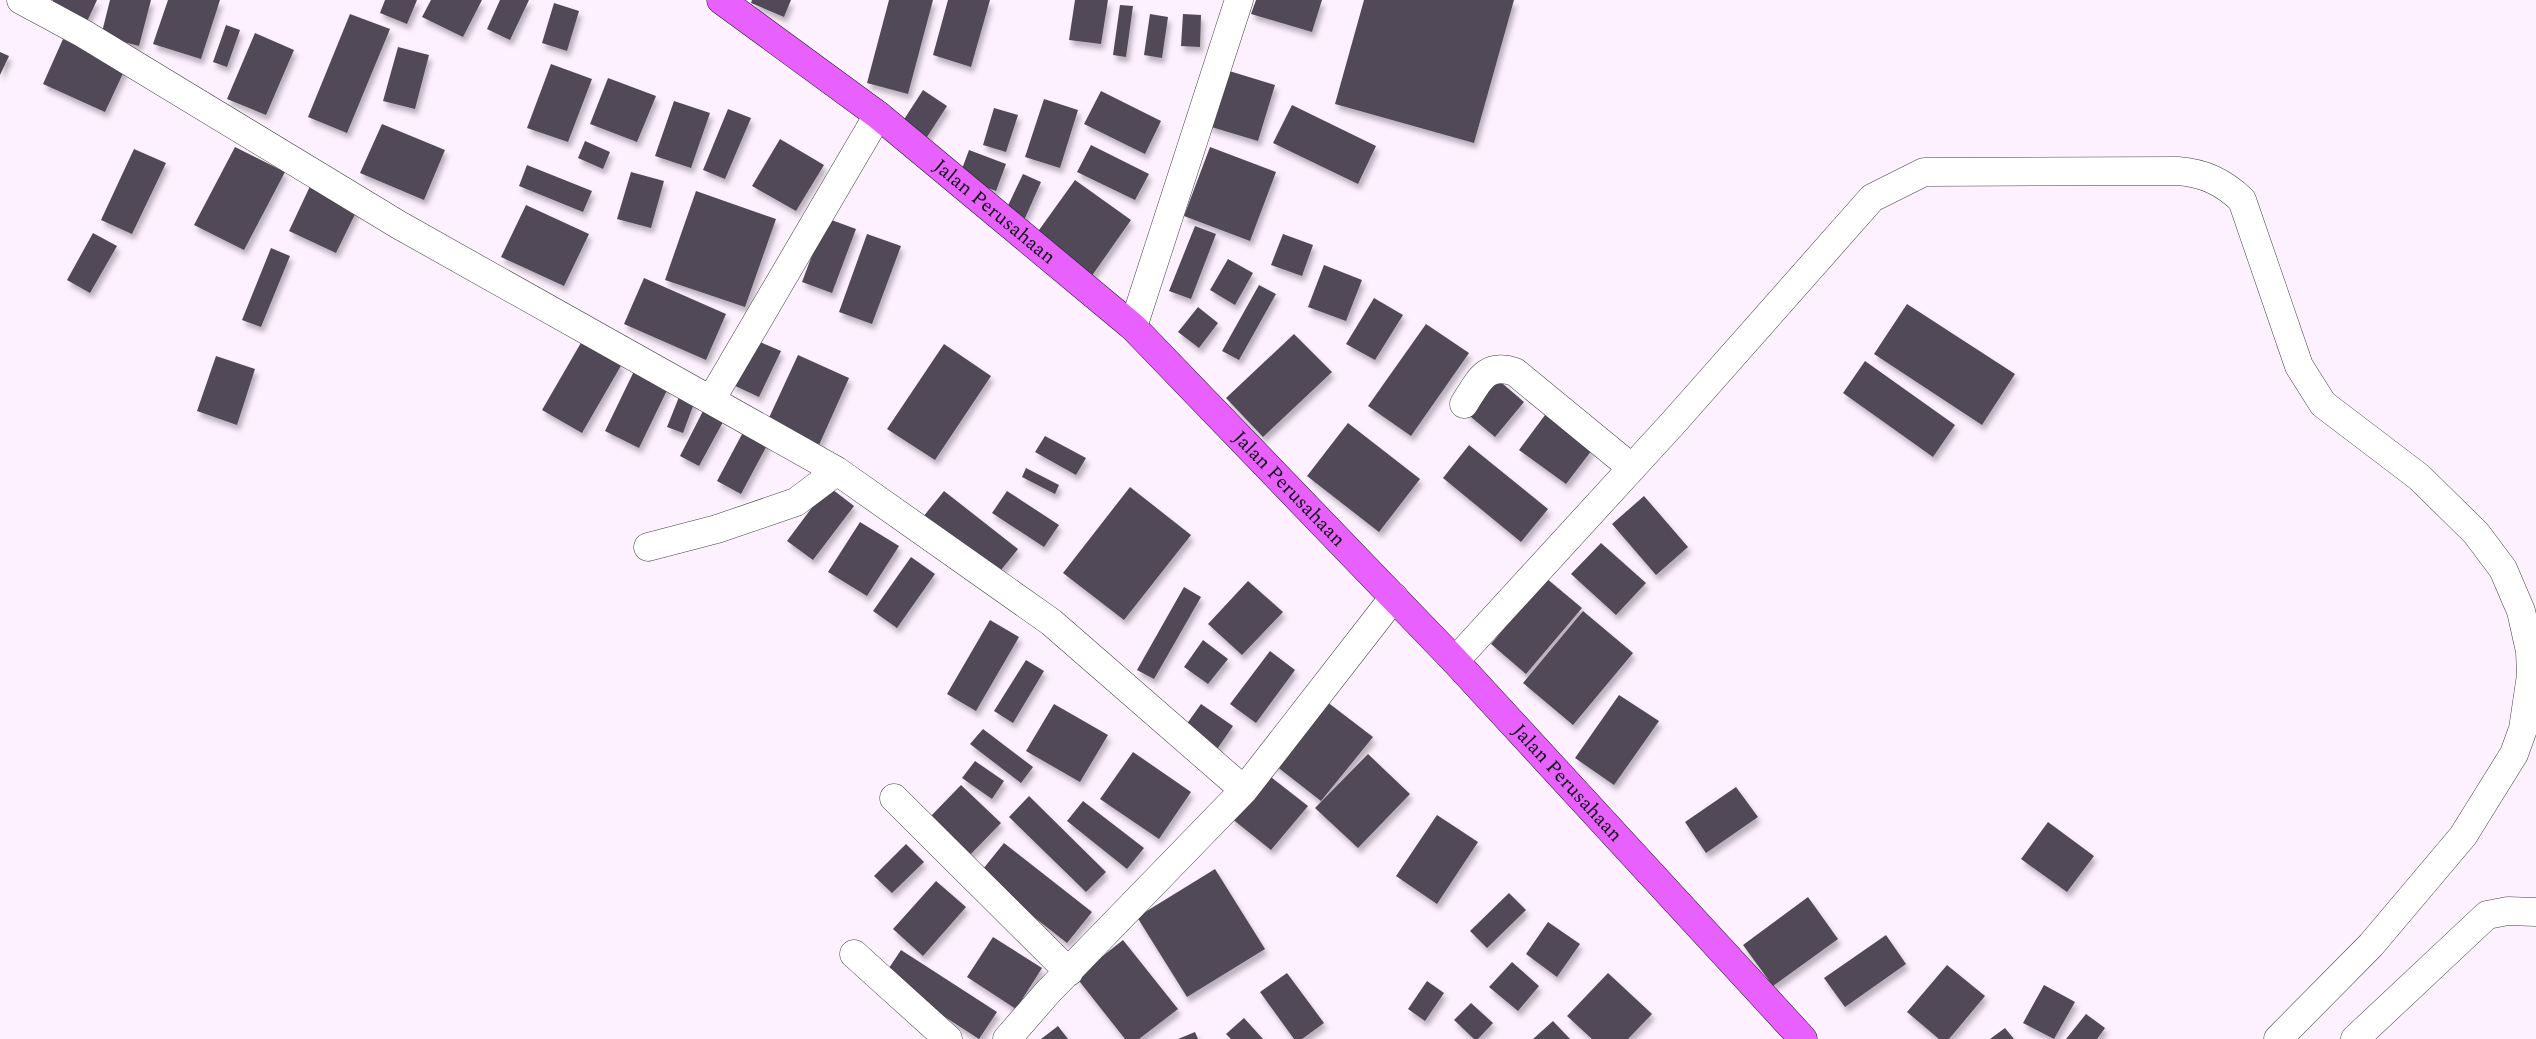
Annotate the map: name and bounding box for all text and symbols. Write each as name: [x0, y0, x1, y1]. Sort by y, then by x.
street label: Jalan Perusahaan: [927, 152, 1062, 272]
street label: Jalan Perusahaan: [1226, 424, 1352, 554]
street label: Jalan Perusahaan: [1505, 717, 1630, 849]

